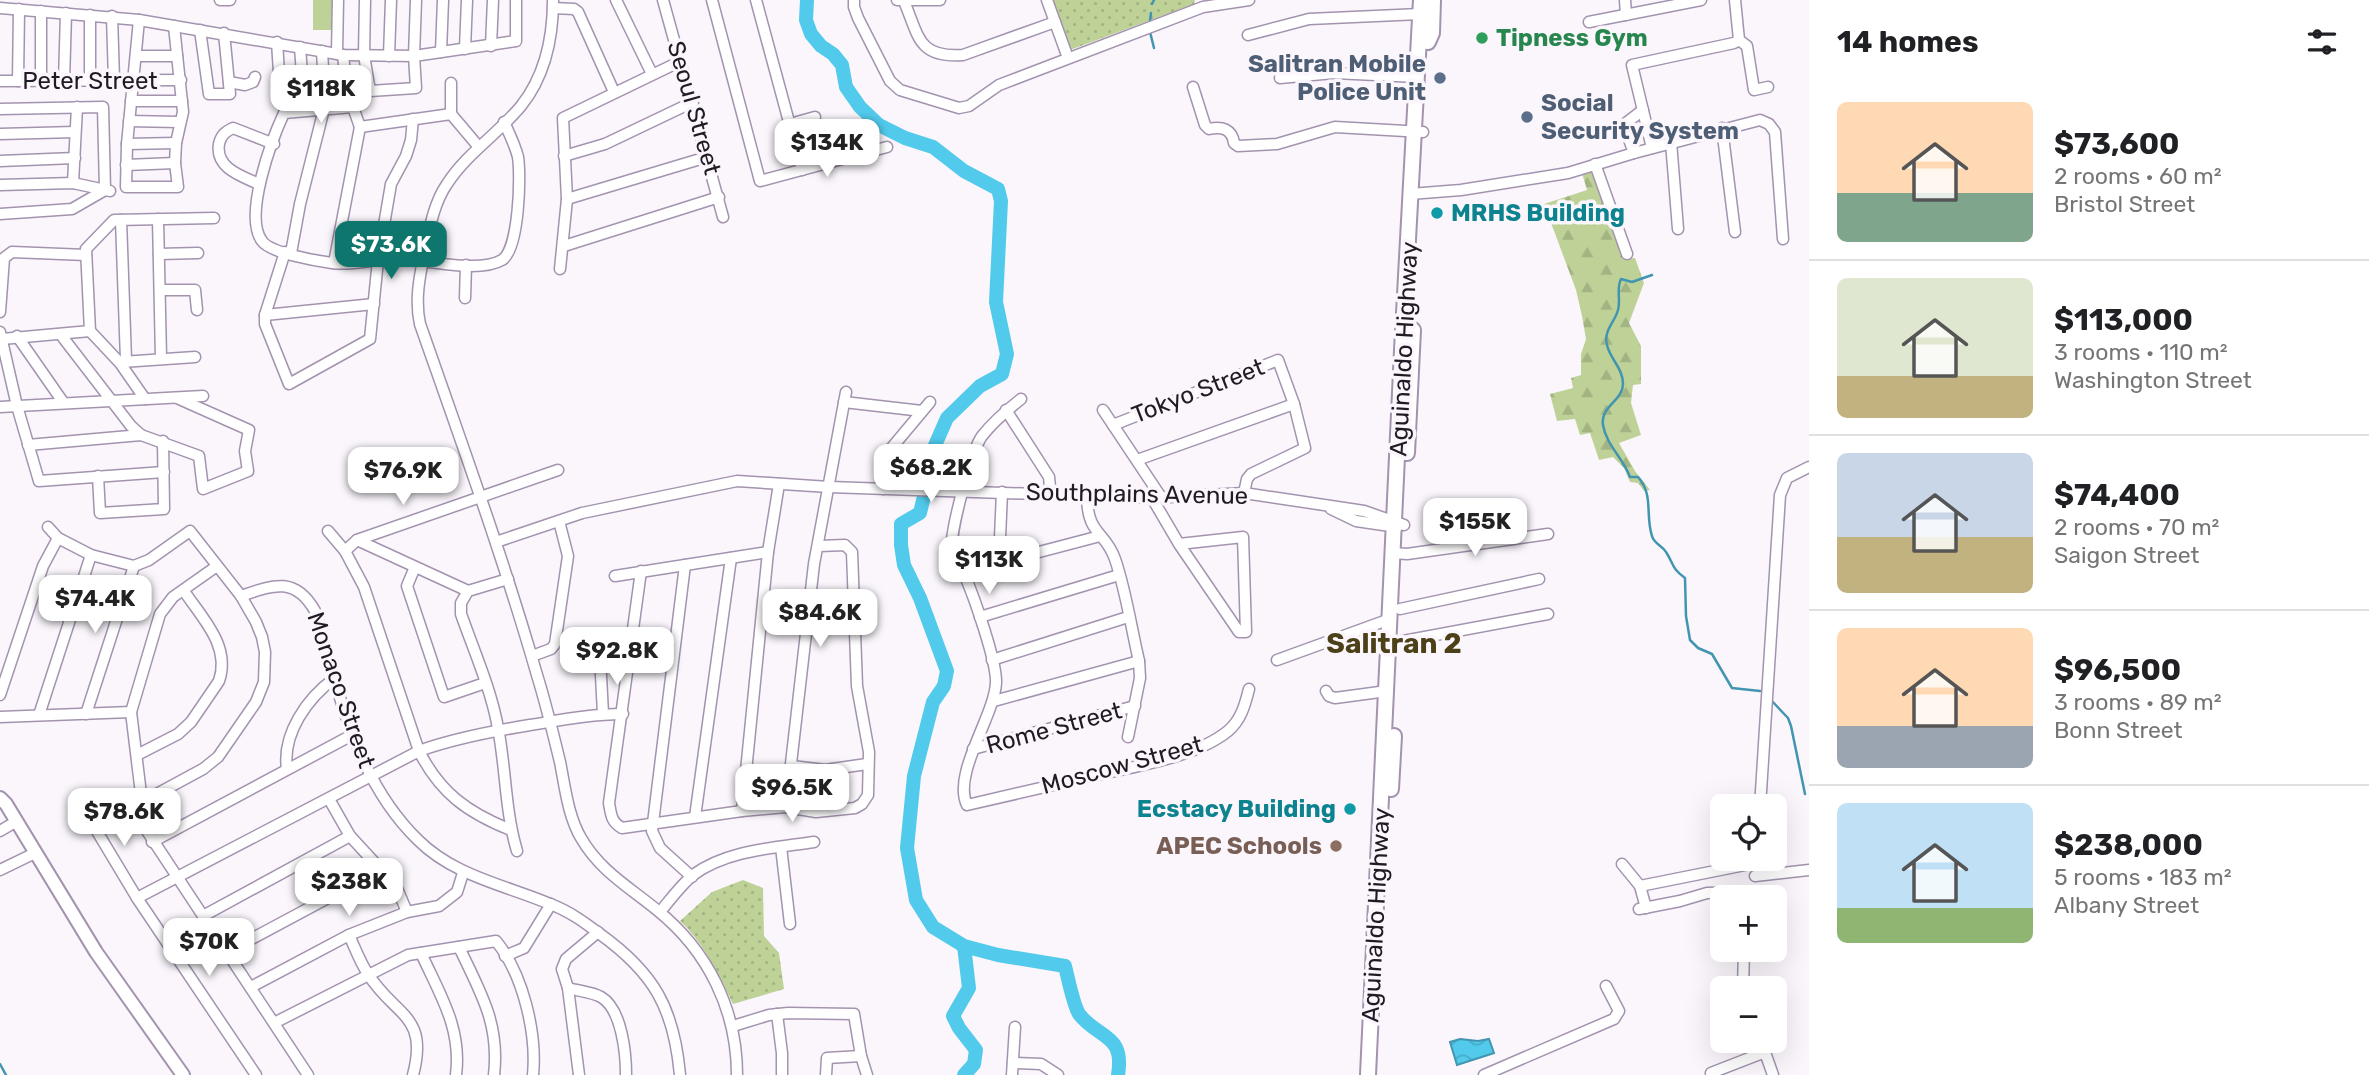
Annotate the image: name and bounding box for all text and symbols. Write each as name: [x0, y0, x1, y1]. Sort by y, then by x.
icon: filters: [2303, 23, 2341, 61]
place label: Tipness Gym: [1496, 24, 1648, 52]
text: 14 homes: [1837, 24, 1979, 60]
marker: Tipness Gym: [1474, 30, 1490, 46]
street label: Seoul Street: [662, 38, 726, 178]
place label: Salitran Mobile Police Unit: [1248, 50, 1426, 106]
pin: $118K: [272, 66, 370, 125]
street label: Peter Street: [22, 67, 158, 95]
marker: Salitran Mobile Police Unit: [1432, 70, 1448, 86]
text: $118K: [286, 74, 356, 102]
place label: Social Security System: [1541, 89, 1739, 145]
marker: Social Security System: [1519, 109, 1535, 125]
pin: $134K: [778, 120, 876, 179]
text: $73,600: [2054, 126, 2180, 162]
text: $134K: [791, 128, 863, 156]
icon: home: [1893, 130, 1977, 214]
text: 2 rooms · 60 m²: [2054, 162, 2222, 190]
text: Bristol Street: [2054, 190, 2195, 218]
place label: MRHS Building: [1451, 199, 1625, 227]
marker: MRHS Building: [1429, 205, 1445, 221]
pin: $73.6K: [334, 222, 448, 281]
text: $73.6K: [351, 230, 431, 258]
street label: Aguinaldo Highway: [1384, 241, 1424, 457]
text: $113,000: [2054, 302, 2193, 338]
icon: home: [1893, 306, 1977, 390]
text: 3 rooms · 110 m²: [2054, 338, 2228, 366]
street label: Tokyo Street: [1128, 353, 1268, 429]
text: Washington Street: [2054, 366, 2252, 394]
pin: $68.2K: [874, 444, 988, 504]
pin: $76.9K: [346, 448, 460, 507]
text: $68.2K: [890, 453, 972, 481]
text: $76.9K: [364, 456, 442, 484]
text: $74,400: [2054, 477, 2180, 513]
street label: Southplains Avenue: [1026, 478, 1248, 510]
icon: home: [1893, 481, 1977, 565]
pin: $155K: [1426, 498, 1524, 558]
text: $155K: [1439, 507, 1511, 535]
text: 2 rooms · 70 m²: [2054, 513, 2219, 541]
pin: $113K: [940, 536, 1038, 596]
text: Saigon Street: [2054, 541, 2200, 569]
text: $113K: [955, 545, 1023, 573]
pin: $74.4K: [38, 576, 152, 635]
text: $74.4K: [55, 584, 135, 612]
pin: $84.6K: [763, 590, 877, 649]
text: $84.6K: [778, 598, 862, 626]
street label: Monaco Street: [301, 608, 381, 772]
district label: Salitran 2: [1326, 627, 1462, 660]
pin: $92.8K: [560, 628, 674, 687]
text: $92.8K: [576, 636, 658, 664]
text: $96,500: [2054, 652, 2181, 688]
icon: home: [1893, 656, 1977, 740]
text: 3 rooms · 89 m²: [2054, 688, 2222, 716]
street label: Rome Street: [983, 696, 1125, 760]
text: Bonn Street: [2054, 716, 2183, 744]
street label: Moscow Street: [1038, 730, 1206, 800]
pin: $96.5K: [735, 764, 849, 824]
text: $96.5K: [751, 773, 833, 801]
pin: $78.6K: [67, 788, 181, 848]
map controls: [1710, 794, 1787, 1053]
button: locate: [1710, 794, 1787, 871]
place label: Ecstacy Building: [1137, 795, 1336, 823]
text: $78.6K: [84, 797, 164, 825]
marker: Ecstacy Building: [1342, 801, 1358, 817]
street label: Aguinaldo Highway: [1356, 807, 1396, 1023]
text: $238,000: [2054, 827, 2203, 863]
icon: home: [1893, 831, 1977, 915]
place label: APEC Schools: [1156, 832, 1322, 860]
marker: APEC Schools: [1328, 838, 1344, 854]
pin: $238K: [300, 858, 398, 918]
text: 5 rooms · 183 m²: [2054, 863, 2231, 891]
text: $238K: [311, 867, 387, 895]
button: +: [1710, 885, 1787, 962]
text: Albany Street: [2054, 891, 2199, 919]
pin: $70K: [168, 918, 250, 978]
text: $70K: [179, 927, 239, 955]
button: −: [1710, 976, 1787, 1053]

